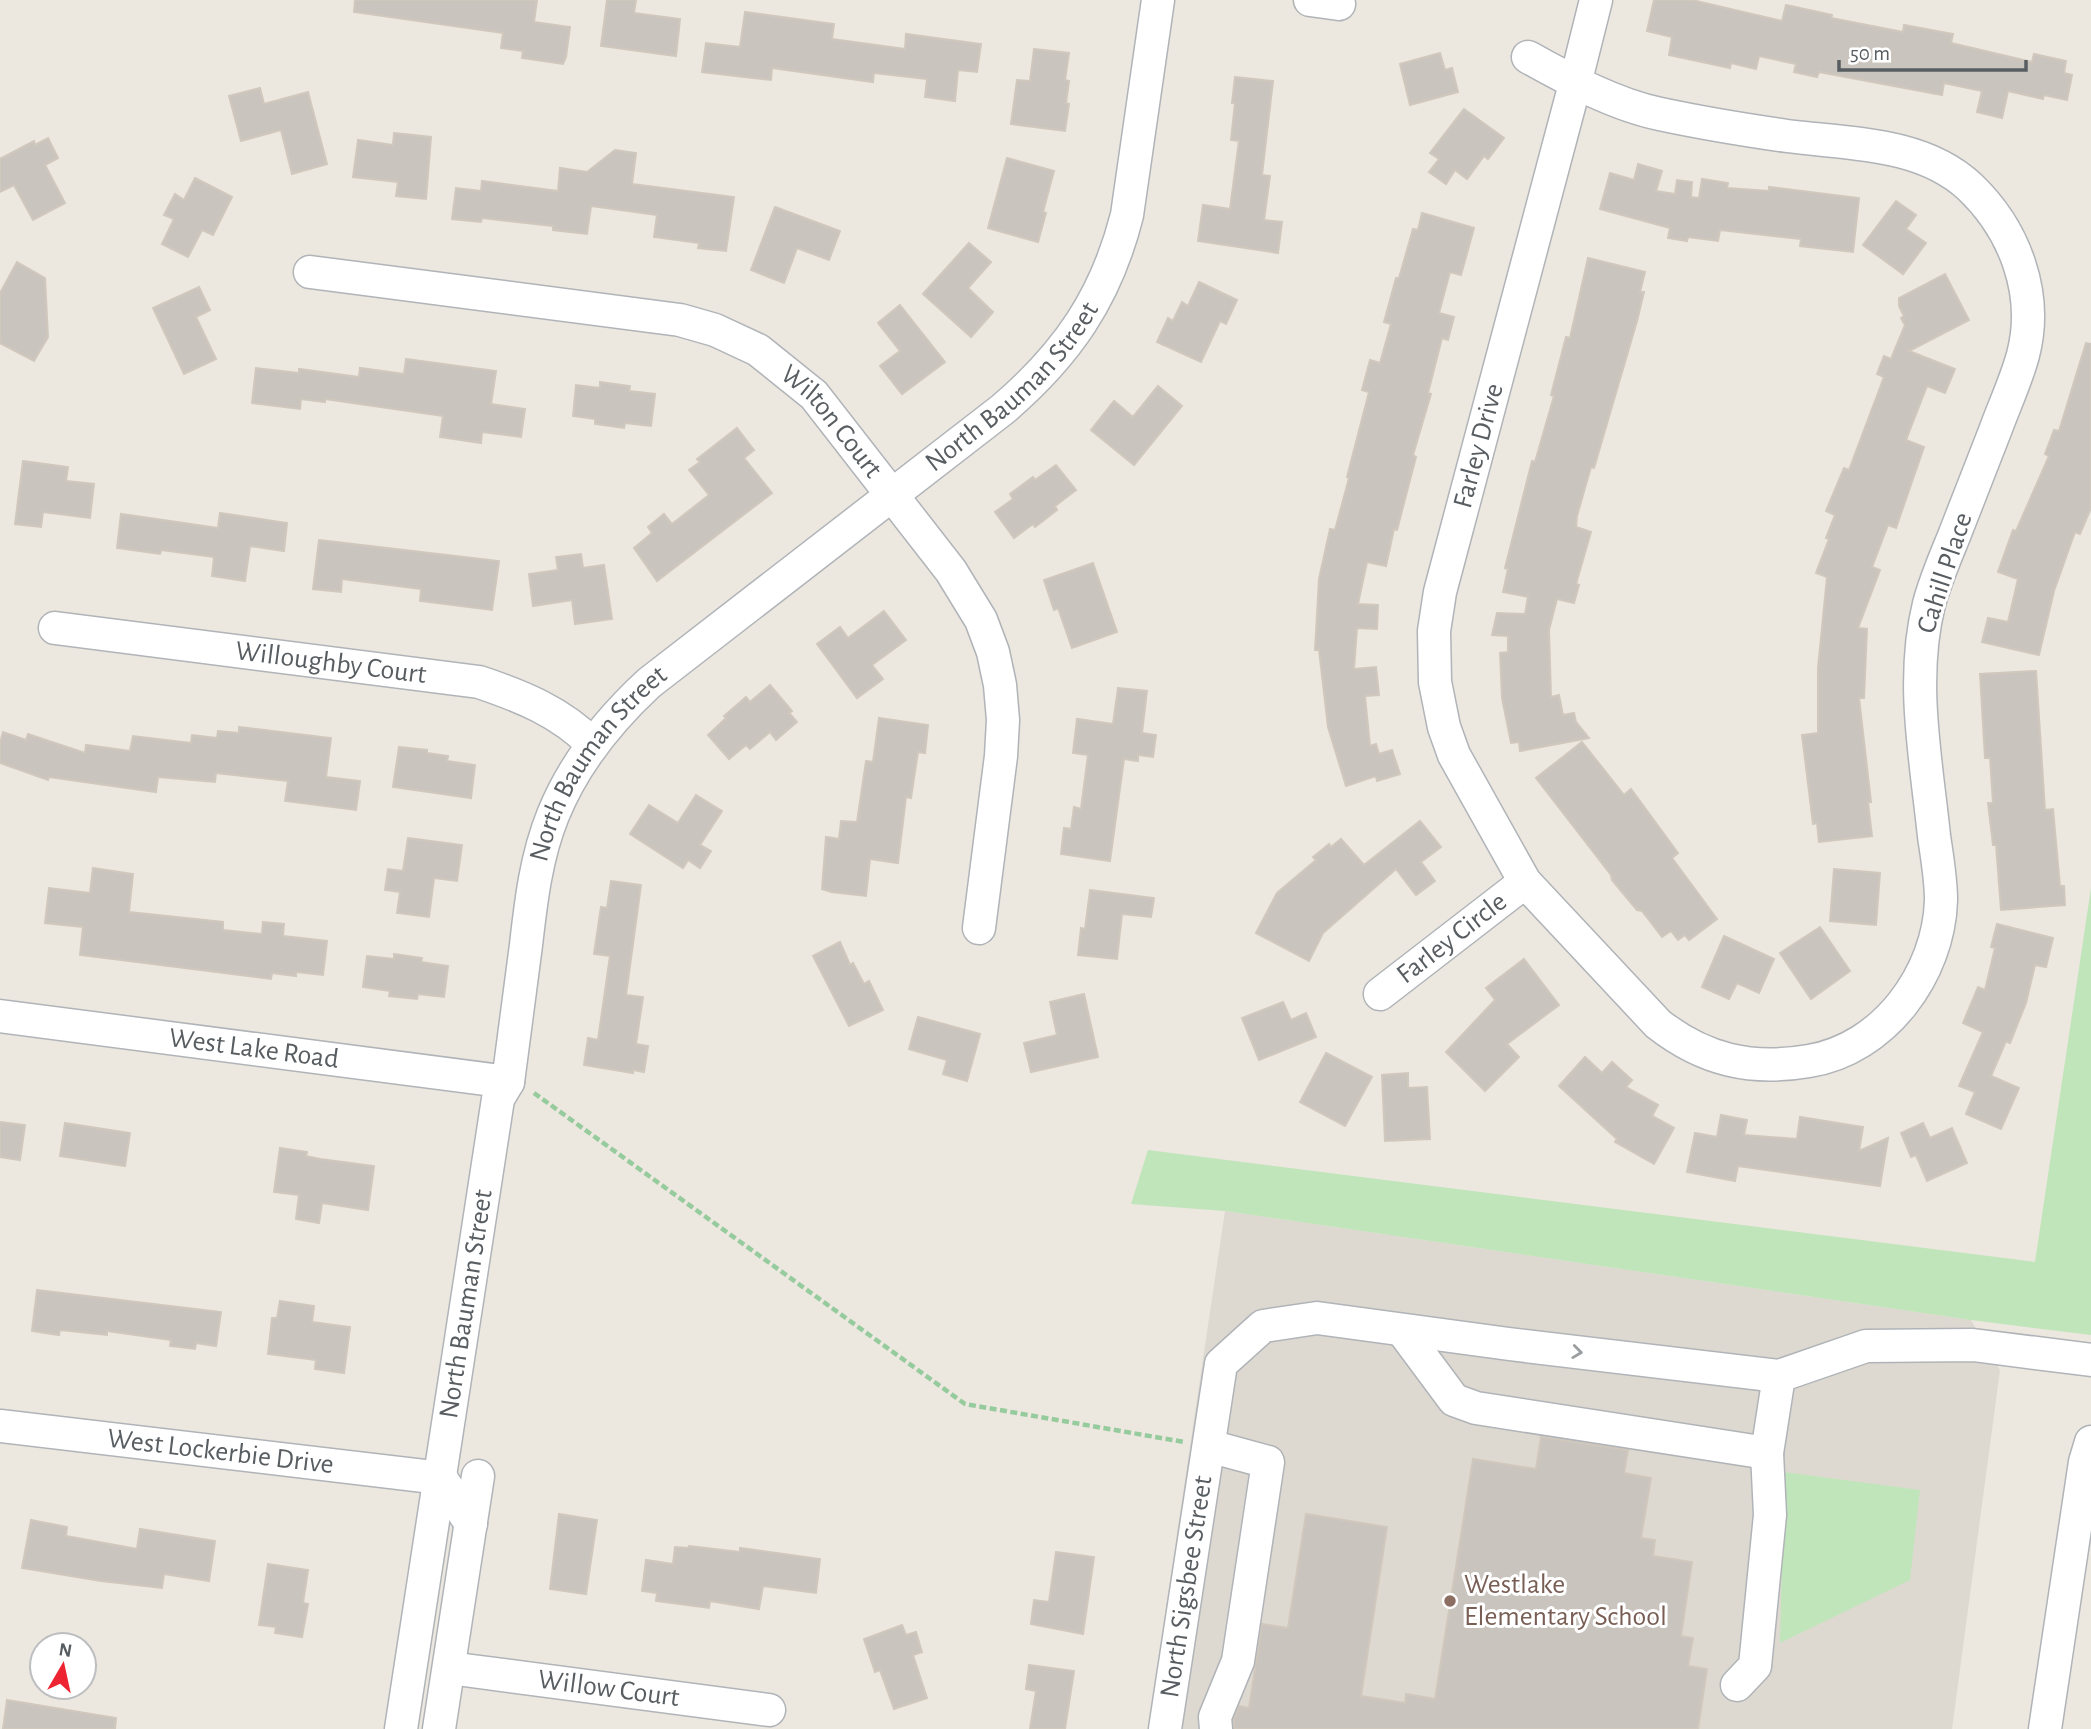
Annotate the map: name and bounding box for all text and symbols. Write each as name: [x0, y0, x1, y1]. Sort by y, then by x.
scale bar: [1839, 28, 2026, 72]
text: 50 m: [1850, 43, 1890, 64]
street label: North Bauman Street: [921, 297, 1104, 477]
street label: Wilton Court: [775, 360, 887, 483]
street label: Farley Drive: [1449, 381, 1509, 511]
street label: Cahill Place: [1912, 509, 1978, 637]
street label: Willoughby Court: [234, 637, 428, 689]
street label: North Bauman Street: [525, 661, 672, 864]
street label: Farley Circle: [1392, 887, 1512, 989]
street label: West Lake Road: [167, 1024, 340, 1074]
street label: North Bauman Street: [435, 1187, 498, 1420]
one-way arrow: [1571, 1345, 1583, 1360]
street label: West Lockerbie Drive: [106, 1425, 335, 1479]
street label: North Sigsbee Street: [1156, 1474, 1218, 1700]
place label: Westlake Elementary School: [1464, 1571, 1667, 1631]
marker: Westlake Elementary School: [1442, 1593, 1458, 1609]
north arrow: [28, 1631, 98, 1701]
text: N: [57, 1640, 73, 1661]
street label: Willow Court: [536, 1666, 681, 1712]

